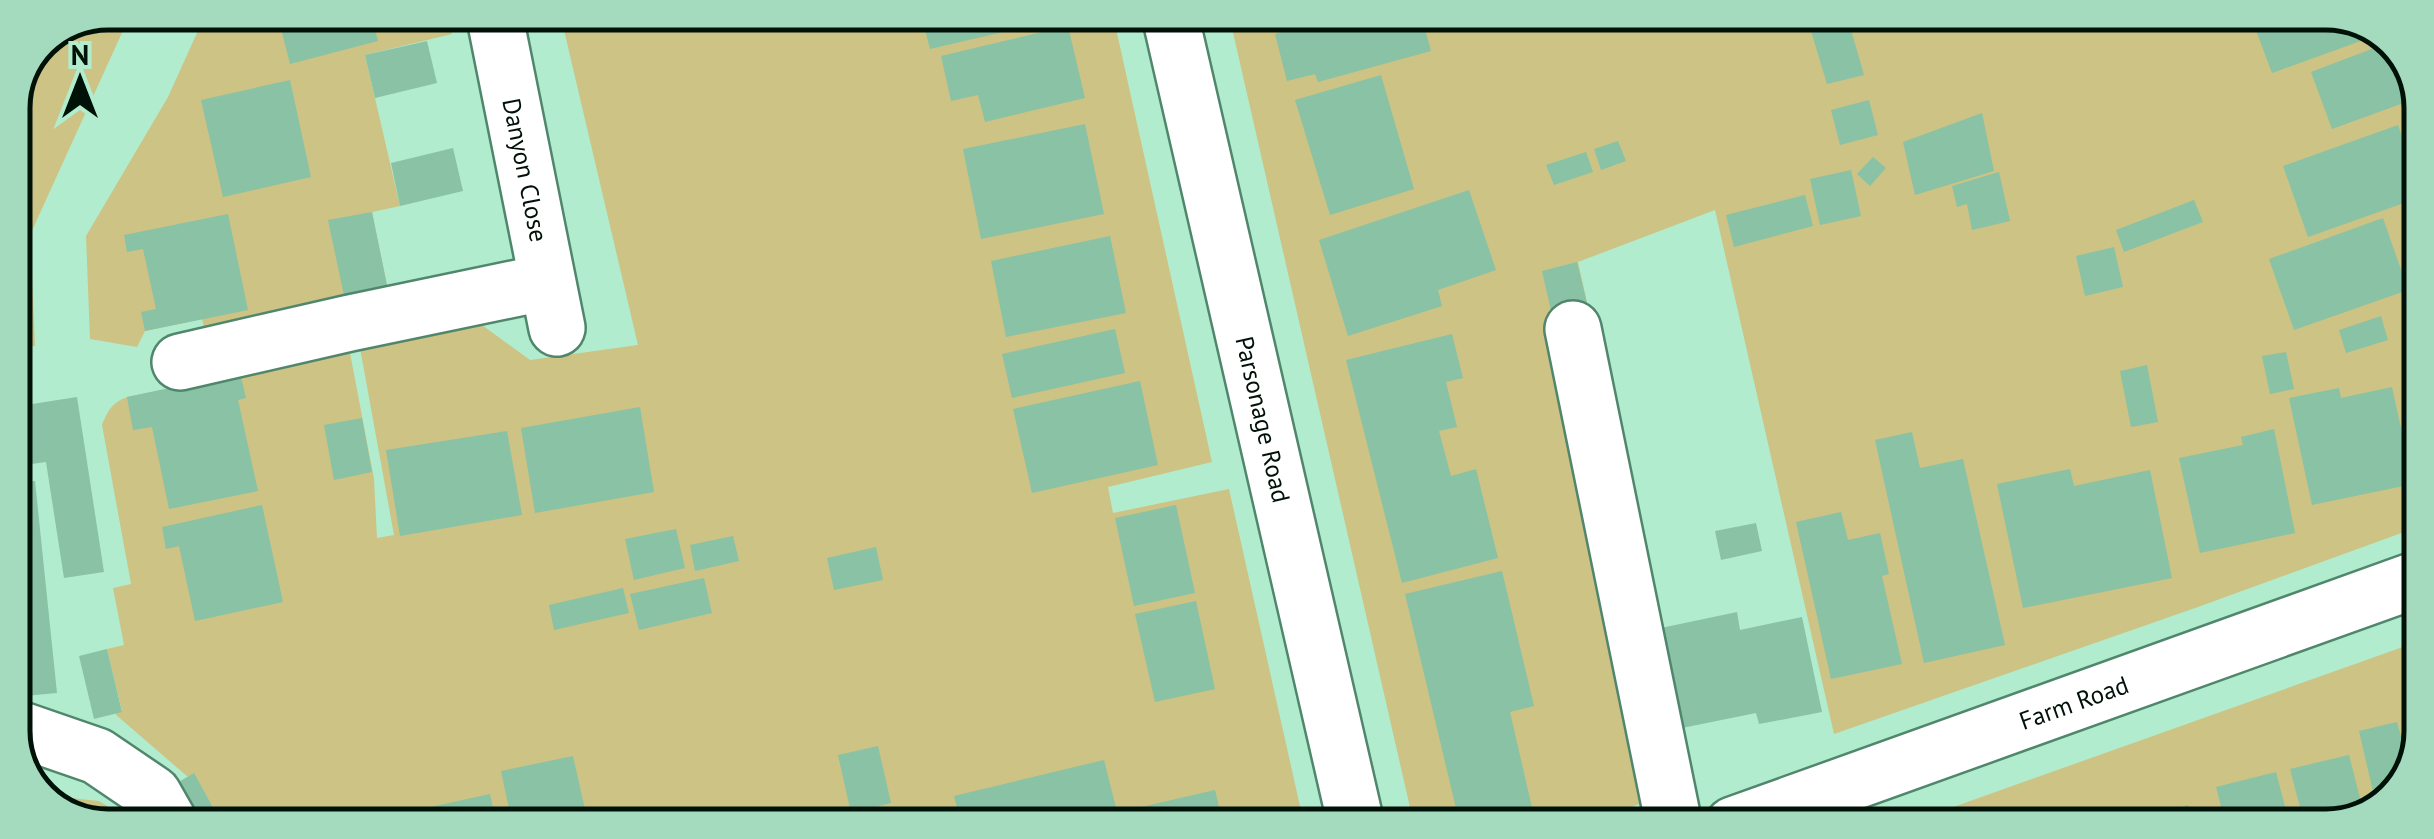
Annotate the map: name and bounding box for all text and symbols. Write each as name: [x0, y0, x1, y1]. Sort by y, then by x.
north arrow: [30, 30, 130, 130]
text: N: [71, 36, 89, 73]
street label: Danyon Close: [495, 95, 555, 245]
street label: Parsonage Road: [1228, 333, 1298, 506]
street label: Farm Road: [2015, 668, 2133, 737]

